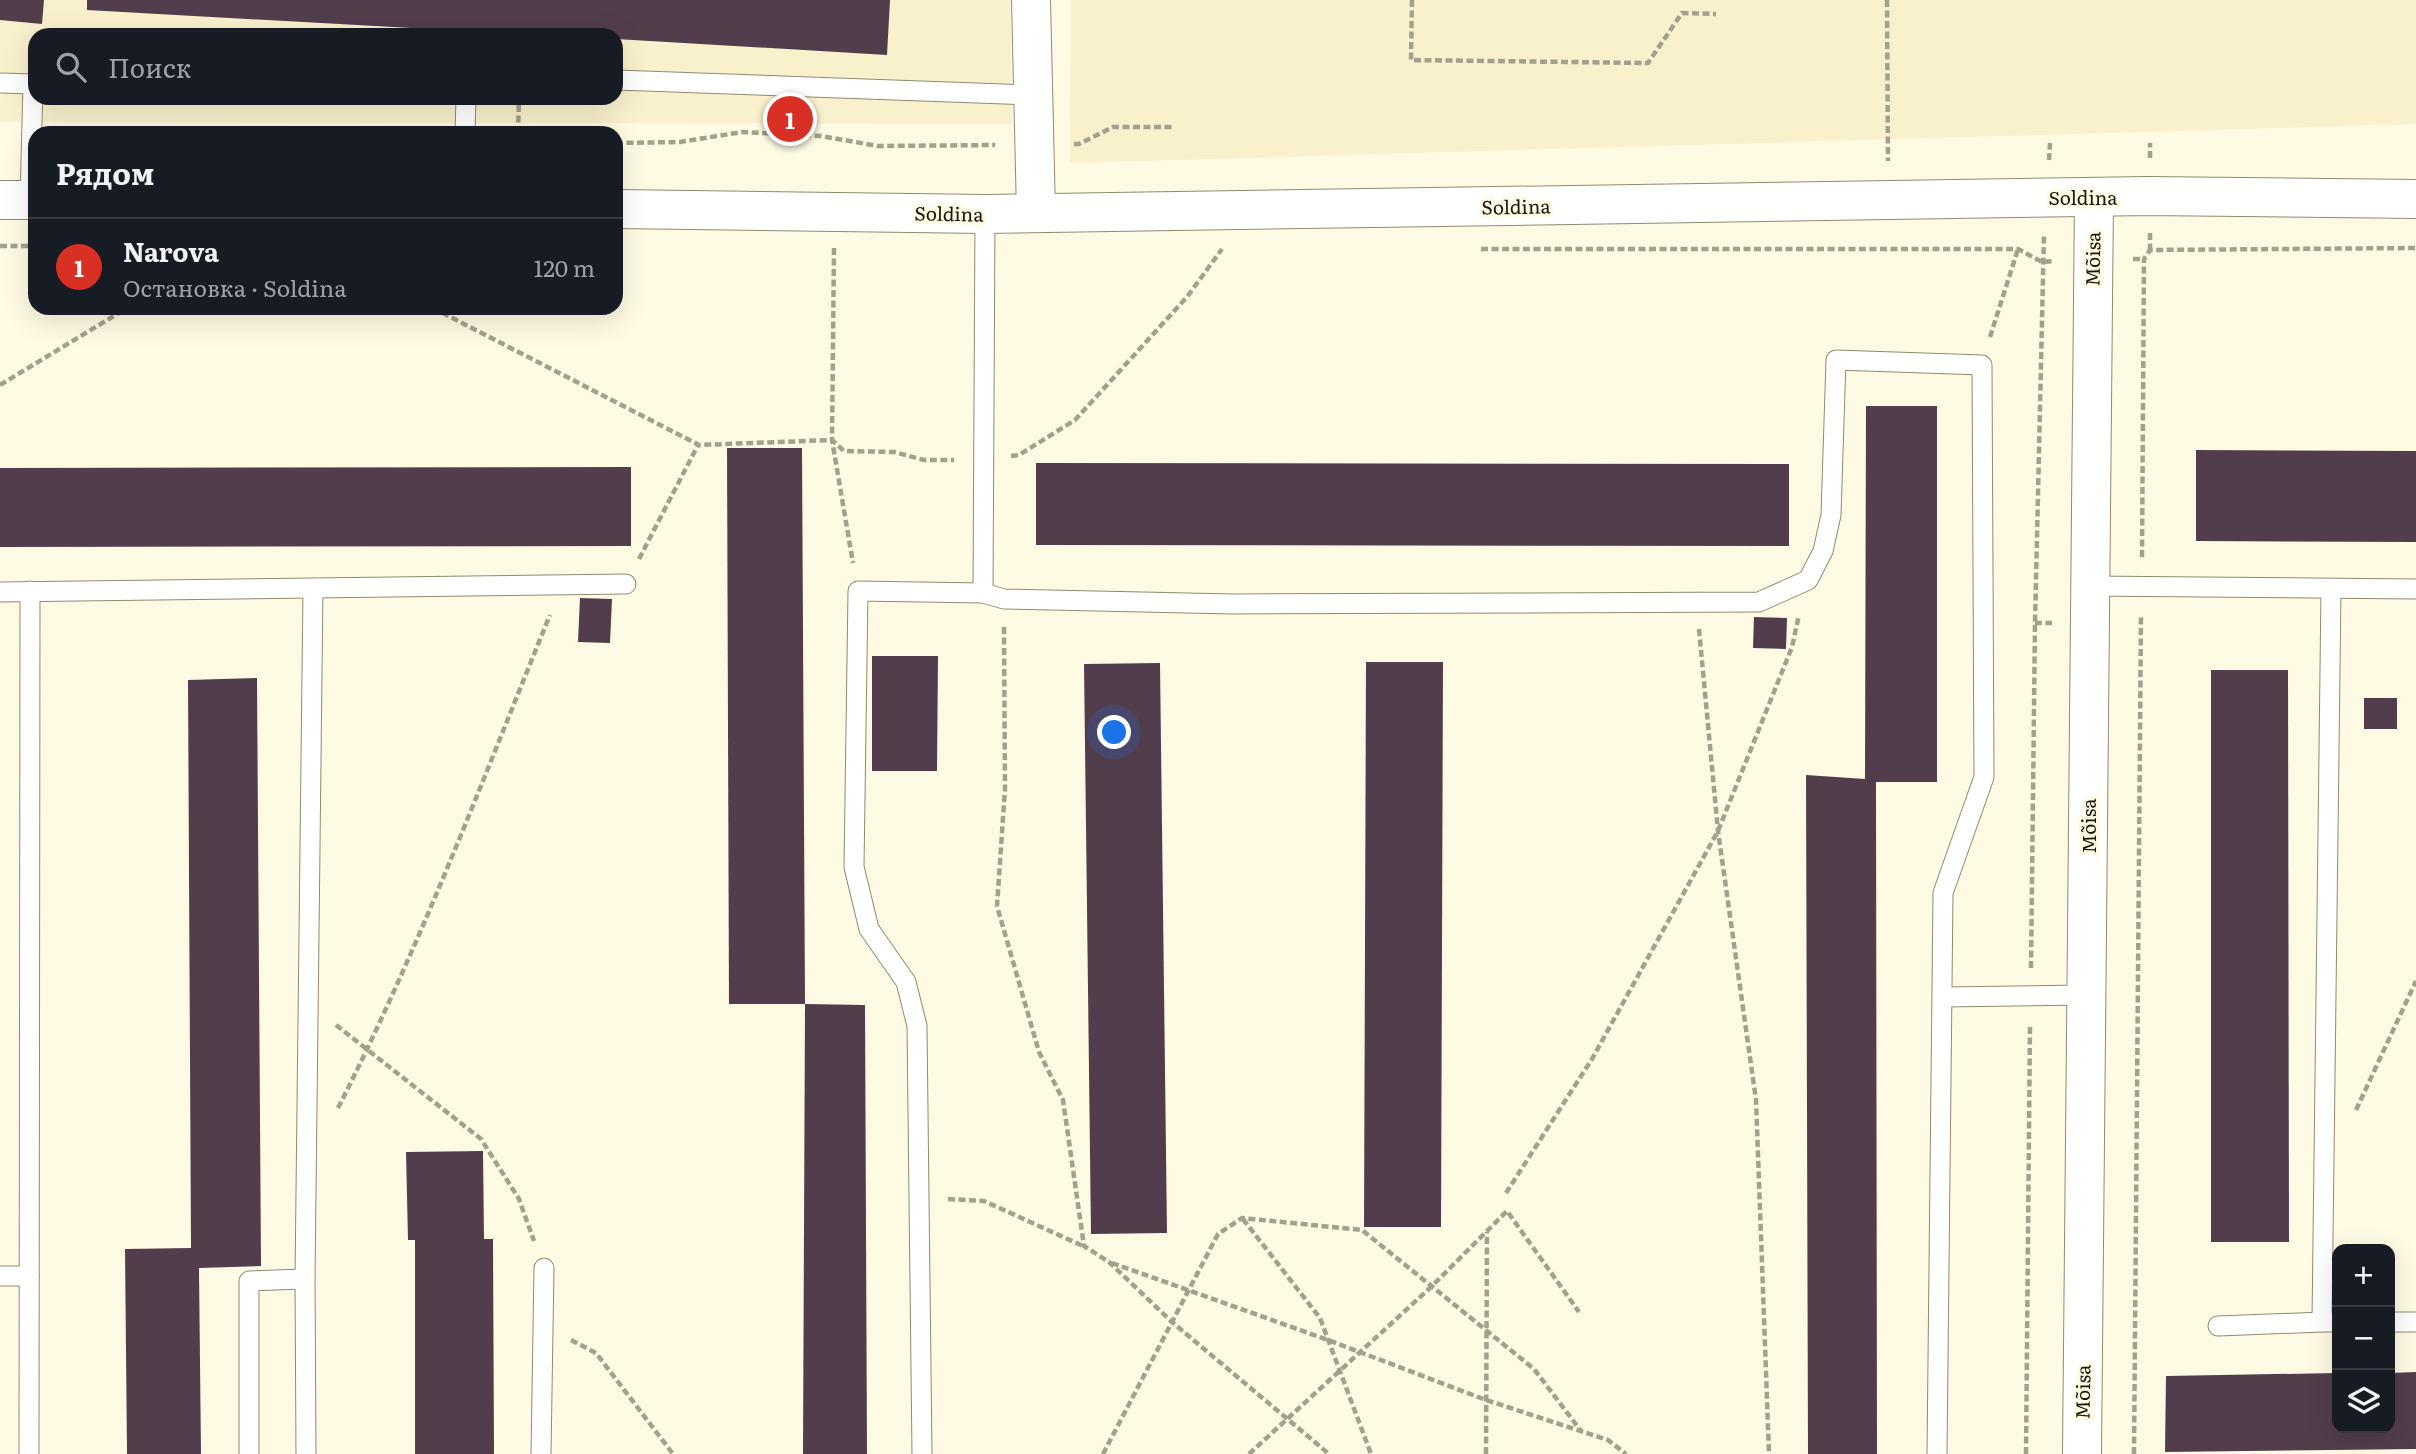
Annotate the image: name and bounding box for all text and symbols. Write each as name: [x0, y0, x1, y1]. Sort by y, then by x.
search box: [28, 28, 623, 105]
text: Поиск: [108, 47, 191, 86]
icon: search: [52, 48, 90, 86]
pin: 1: [767, 93, 813, 145]
text: Рядом: [56, 150, 154, 194]
street label: Soldina: [2048, 183, 2118, 211]
street label: Soldina: [1481, 191, 1552, 221]
street label: Soldina: [914, 198, 985, 228]
text: Narova: [123, 231, 219, 270]
street label: Mõisa: [2078, 231, 2106, 287]
text: 1: [74, 250, 84, 284]
text: 120 m: [534, 250, 595, 284]
text: Остановка · Soldina: [123, 270, 347, 304]
your location: [1097, 715, 1131, 749]
street label: Mõisa: [2074, 798, 2102, 853]
map controls: [2332, 1244, 2395, 1433]
button: +: [2332, 1244, 2395, 1307]
button: −: [2332, 1307, 2395, 1370]
street label: Mõisa: [2068, 1364, 2096, 1420]
button: layers: [2332, 1370, 2395, 1433]

